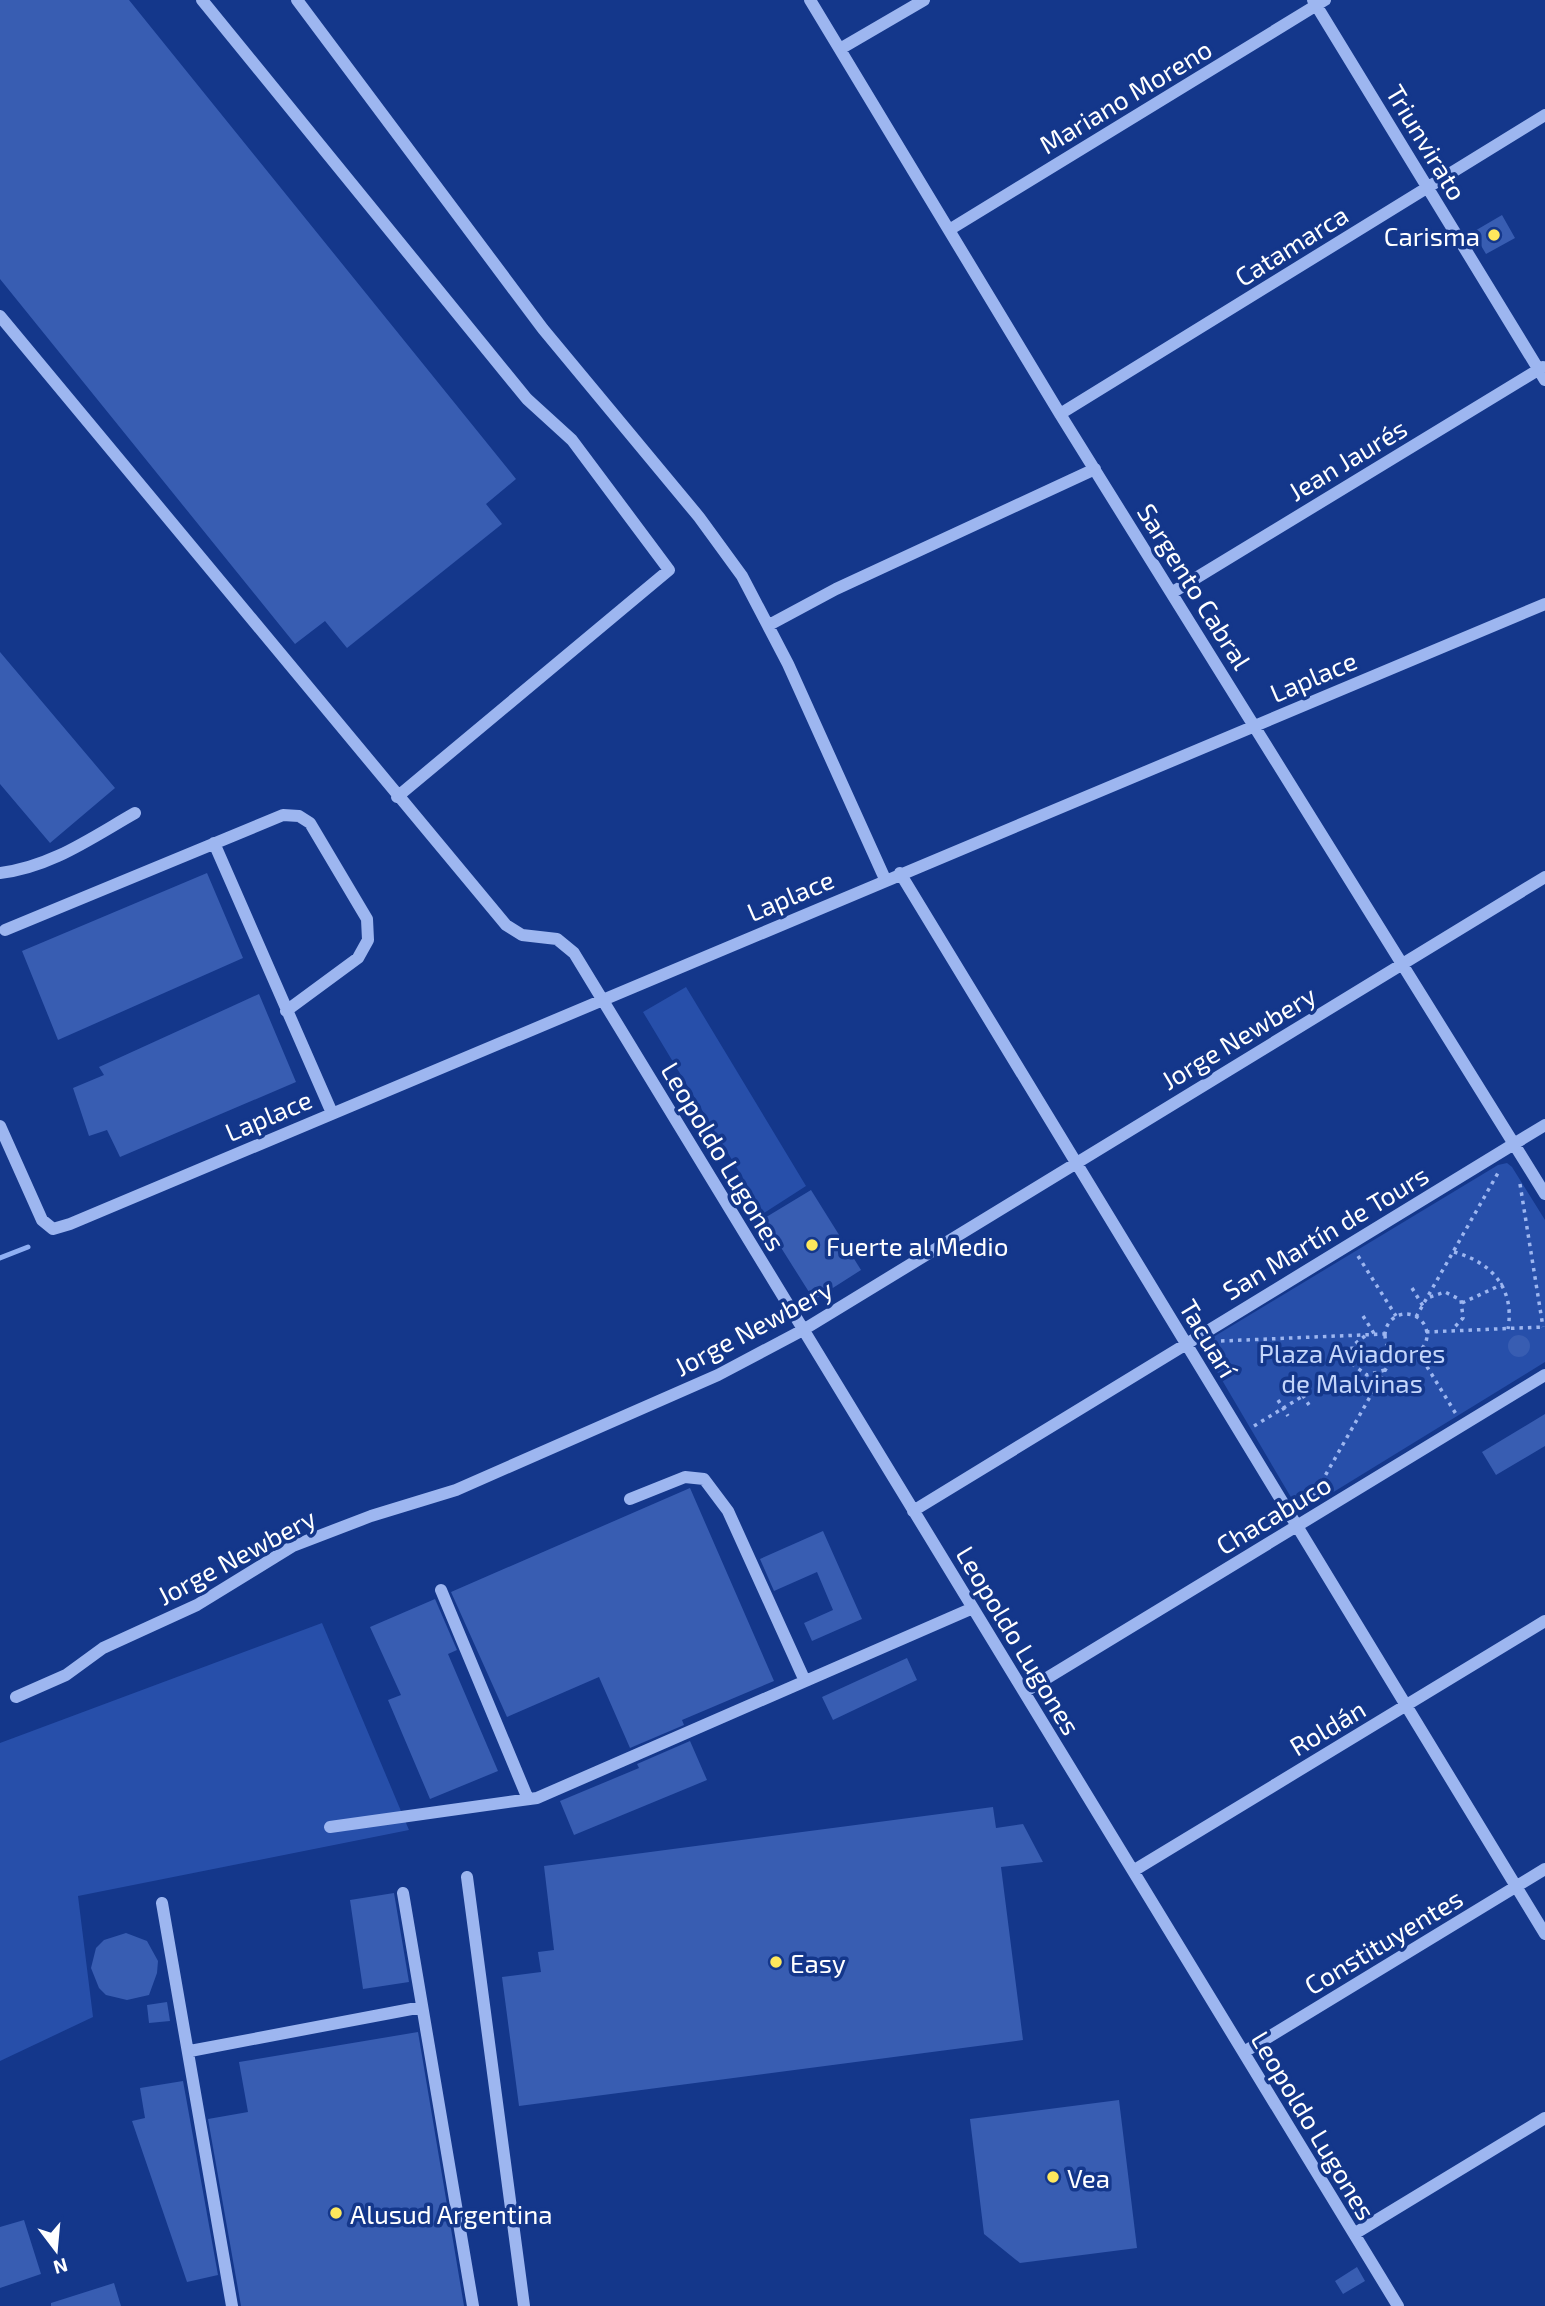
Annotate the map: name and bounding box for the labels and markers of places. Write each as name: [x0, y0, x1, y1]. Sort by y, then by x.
place label: Carisma: [1384, 220, 1480, 251]
marker: Carisma: [1486, 227, 1502, 243]
place label: Fuerte al Medio: [826, 1230, 1009, 1261]
marker: Fuerte al Medio: [804, 1237, 820, 1253]
place label: Easy: [790, 1947, 846, 1978]
marker: Easy: [768, 1954, 784, 1970]
place label: Vea: [1067, 2162, 1110, 2193]
marker: Vea: [1045, 2169, 1061, 2185]
place label: Alusud Argentina: [350, 2198, 553, 2229]
marker: Alusud Argentina: [328, 2205, 344, 2221]

